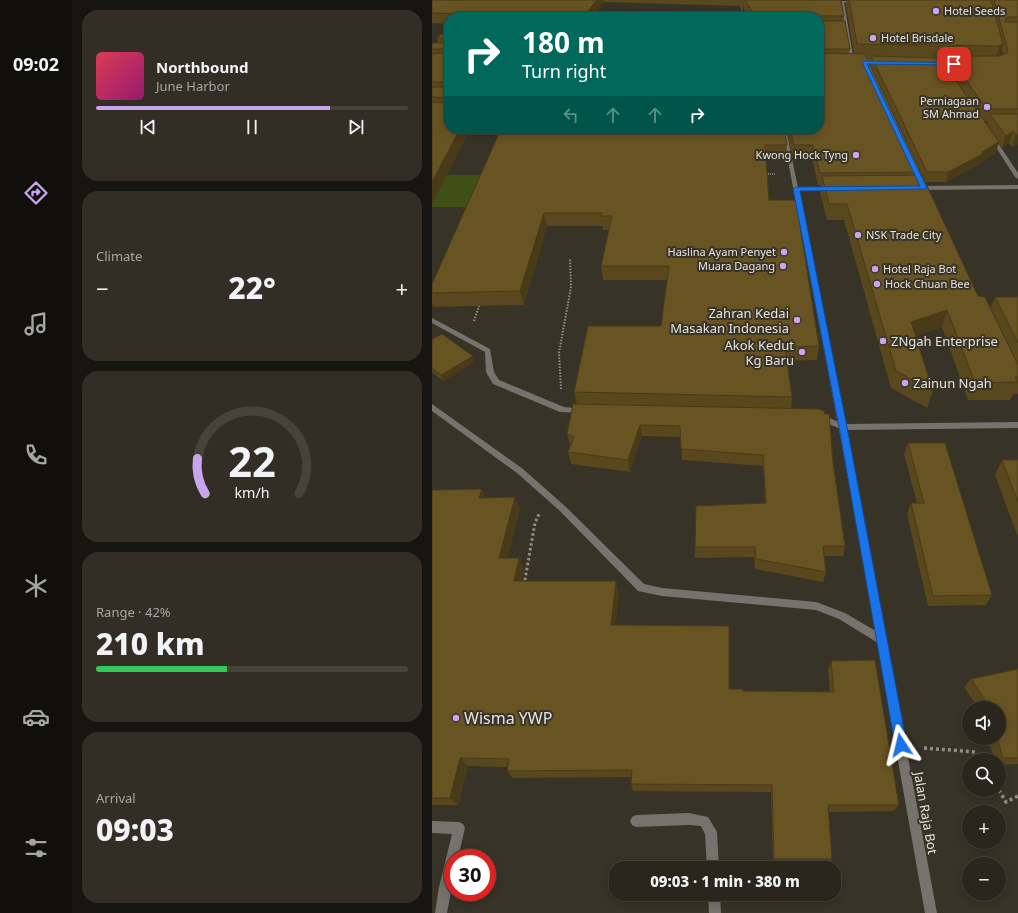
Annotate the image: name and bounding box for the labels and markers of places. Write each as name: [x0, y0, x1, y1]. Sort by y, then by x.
place label: Hotel Seeds: [944, 3, 1005, 18]
marker: Hotel Seeds: [931, 6, 941, 16]
place label: Hotel Brisdale: [881, 30, 953, 45]
marker: Hotel Brisdale: [868, 33, 878, 43]
pin: [937, 47, 971, 81]
place label: Perniagaan SM Ahmad: [920, 93, 979, 121]
marker: Perniagaan SM Ahmad: [982, 102, 992, 112]
place label: Kwong Hock Tyng: [756, 147, 848, 162]
marker: Kwong Hock Tyng: [851, 150, 861, 160]
place label: NSK Trade City: [866, 227, 942, 242]
marker: NSK Trade City: [853, 230, 863, 240]
place label: Haslina Ayam Penyet: [668, 244, 776, 259]
marker: Haslina Ayam Penyet: [779, 247, 789, 257]
place label: Muara Dagang: [698, 258, 775, 273]
marker: Muara Dagang: [778, 261, 788, 271]
place label: Hotel Raja Bot: [883, 261, 956, 276]
marker: Hotel Raja Bot: [870, 264, 880, 274]
place label: Hock Chuan Bee: [885, 276, 970, 291]
marker: Hock Chuan Bee: [872, 279, 882, 289]
place label: Zahran Kedai Masakan Indonesia: [670, 304, 789, 337]
marker: Zahran Kedai Masakan Indonesia: [792, 315, 802, 325]
place label: ZNgah Enterprise: [891, 332, 998, 350]
place label: Akok Kedut Kg Baru: [724, 336, 794, 369]
marker: ZNgah Enterprise: [878, 336, 888, 346]
marker: Akok Kedut Kg Baru: [797, 347, 807, 357]
place label: Zainun Ngah: [913, 374, 992, 392]
marker: Zainun Ngah: [900, 378, 910, 388]
place label: Wisma YWP: [464, 707, 552, 729]
marker: Wisma YWP: [451, 713, 461, 723]

